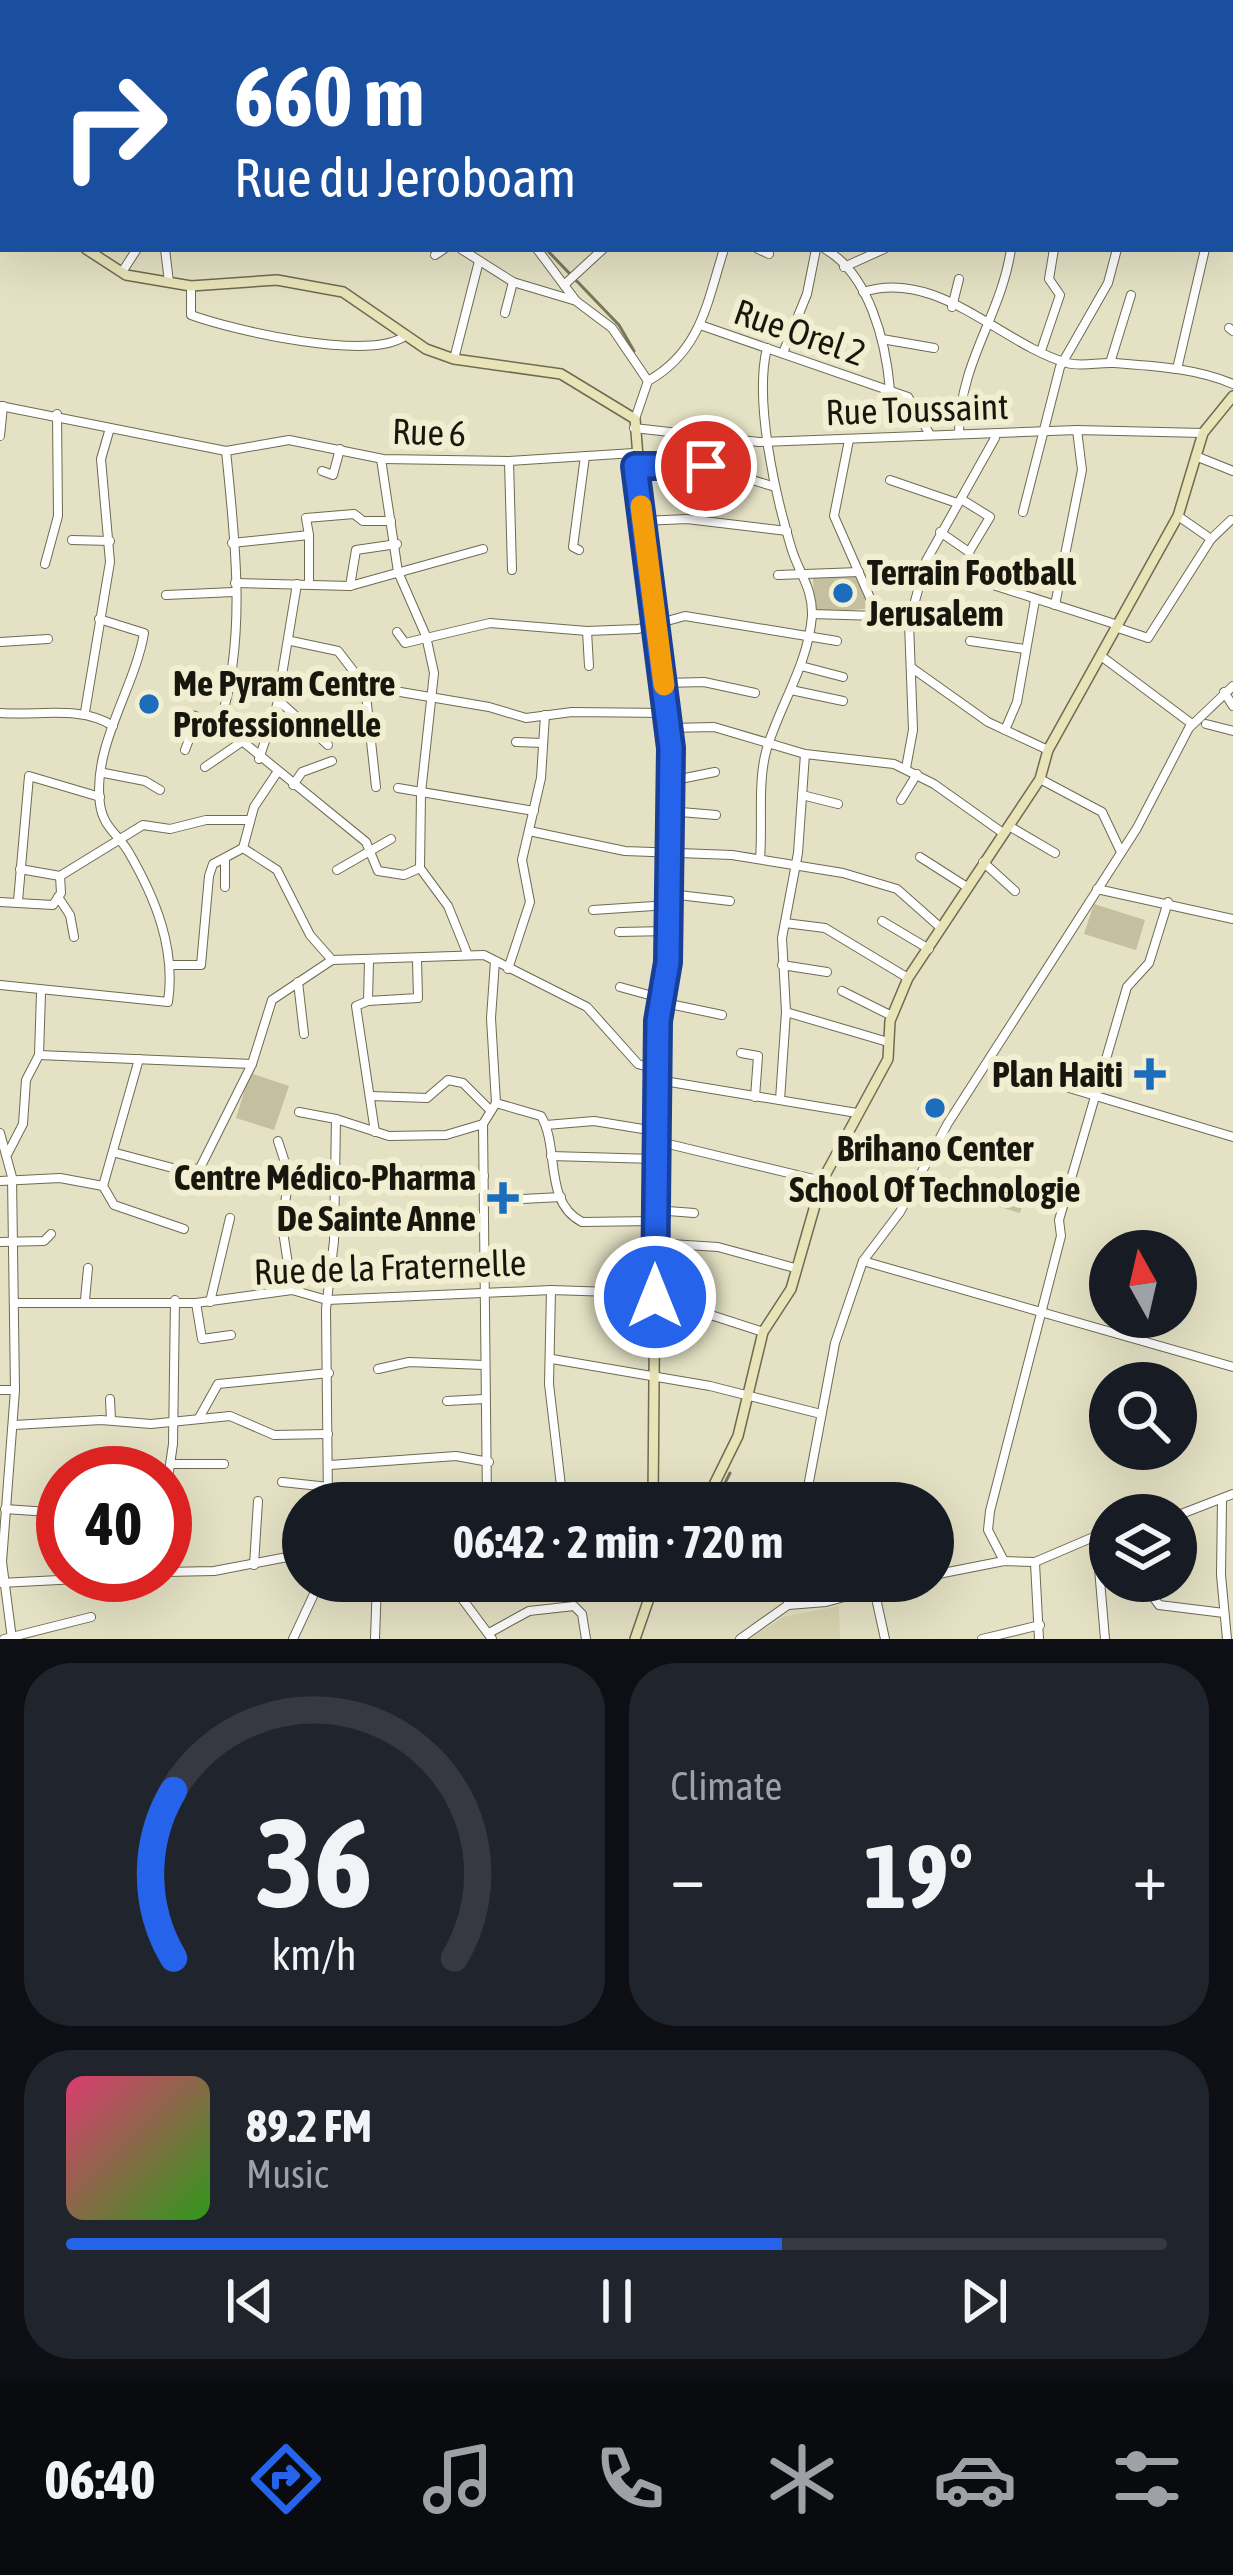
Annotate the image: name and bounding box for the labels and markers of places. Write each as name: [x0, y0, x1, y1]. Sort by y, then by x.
pin: [655, 415, 757, 517]
place label: Terrain Football Jerusalem: [866, 551, 1076, 634]
marker: Terrain Football Jerusalem: [830, 580, 856, 606]
place label: Me Pyram Centre Professionnelle: [173, 662, 396, 745]
marker: Me Pyram Centre Professionnelle: [136, 691, 162, 717]
place label: Plan Haiti: [992, 1053, 1123, 1095]
marker: Plan Haiti: [1134, 1058, 1166, 1090]
marker: Brihano Center School Of Technologie: [922, 1095, 948, 1121]
place label: Brihano Center School Of Technologie: [789, 1127, 1081, 1210]
place label: Centre Médico-Pharma De Sainte Anne: [174, 1156, 476, 1239]
marker: Centre Médico-Pharma De Sainte Anne: [487, 1182, 519, 1214]

